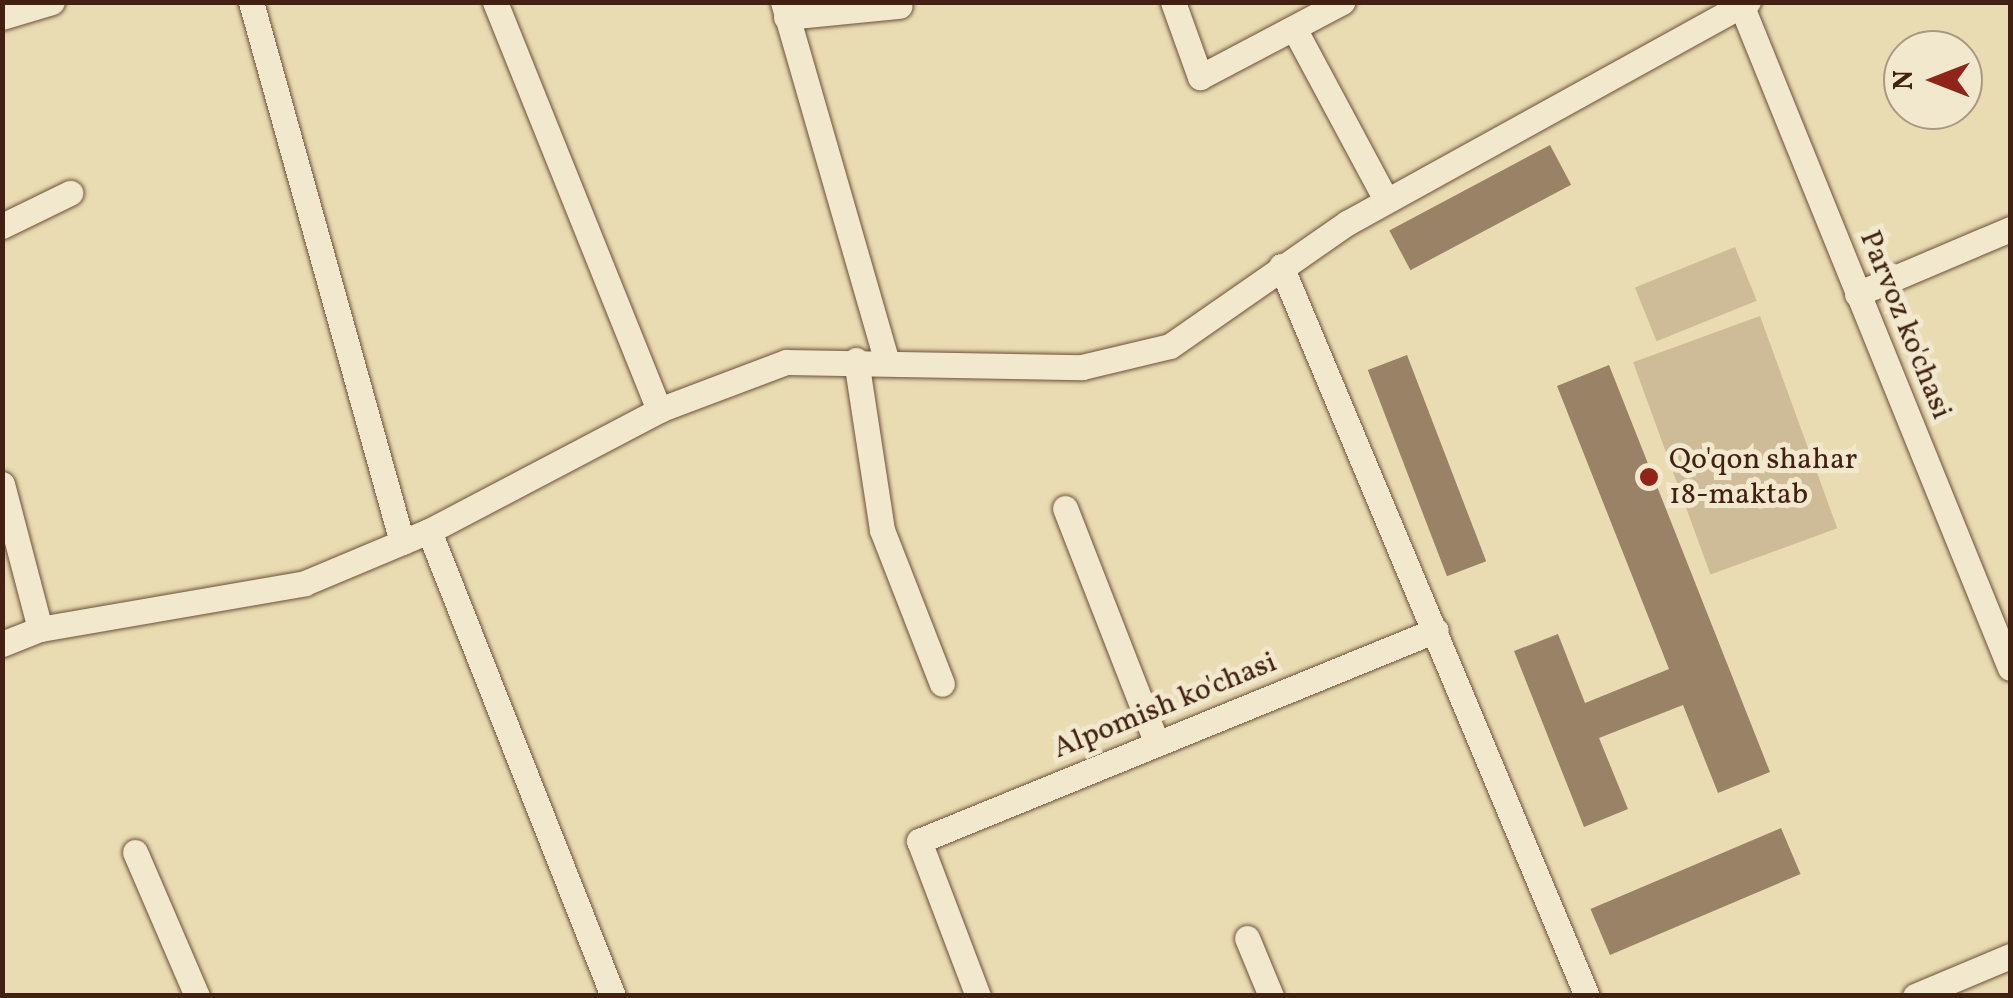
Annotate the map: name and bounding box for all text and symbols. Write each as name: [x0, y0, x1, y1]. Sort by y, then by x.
north arrow: [1883, 30, 1983, 130]
text: N: [1885, 70, 1924, 90]
street label: Parvoz ko'chasi: [1851, 226, 1959, 424]
place label: Qo'qon shahar 18-maktab: [1669, 442, 1857, 512]
marker: Qo'qon shahar 18-maktab: [1638, 466, 1660, 488]
street label: Alpomish ko'chasi: [1048, 645, 1282, 767]

